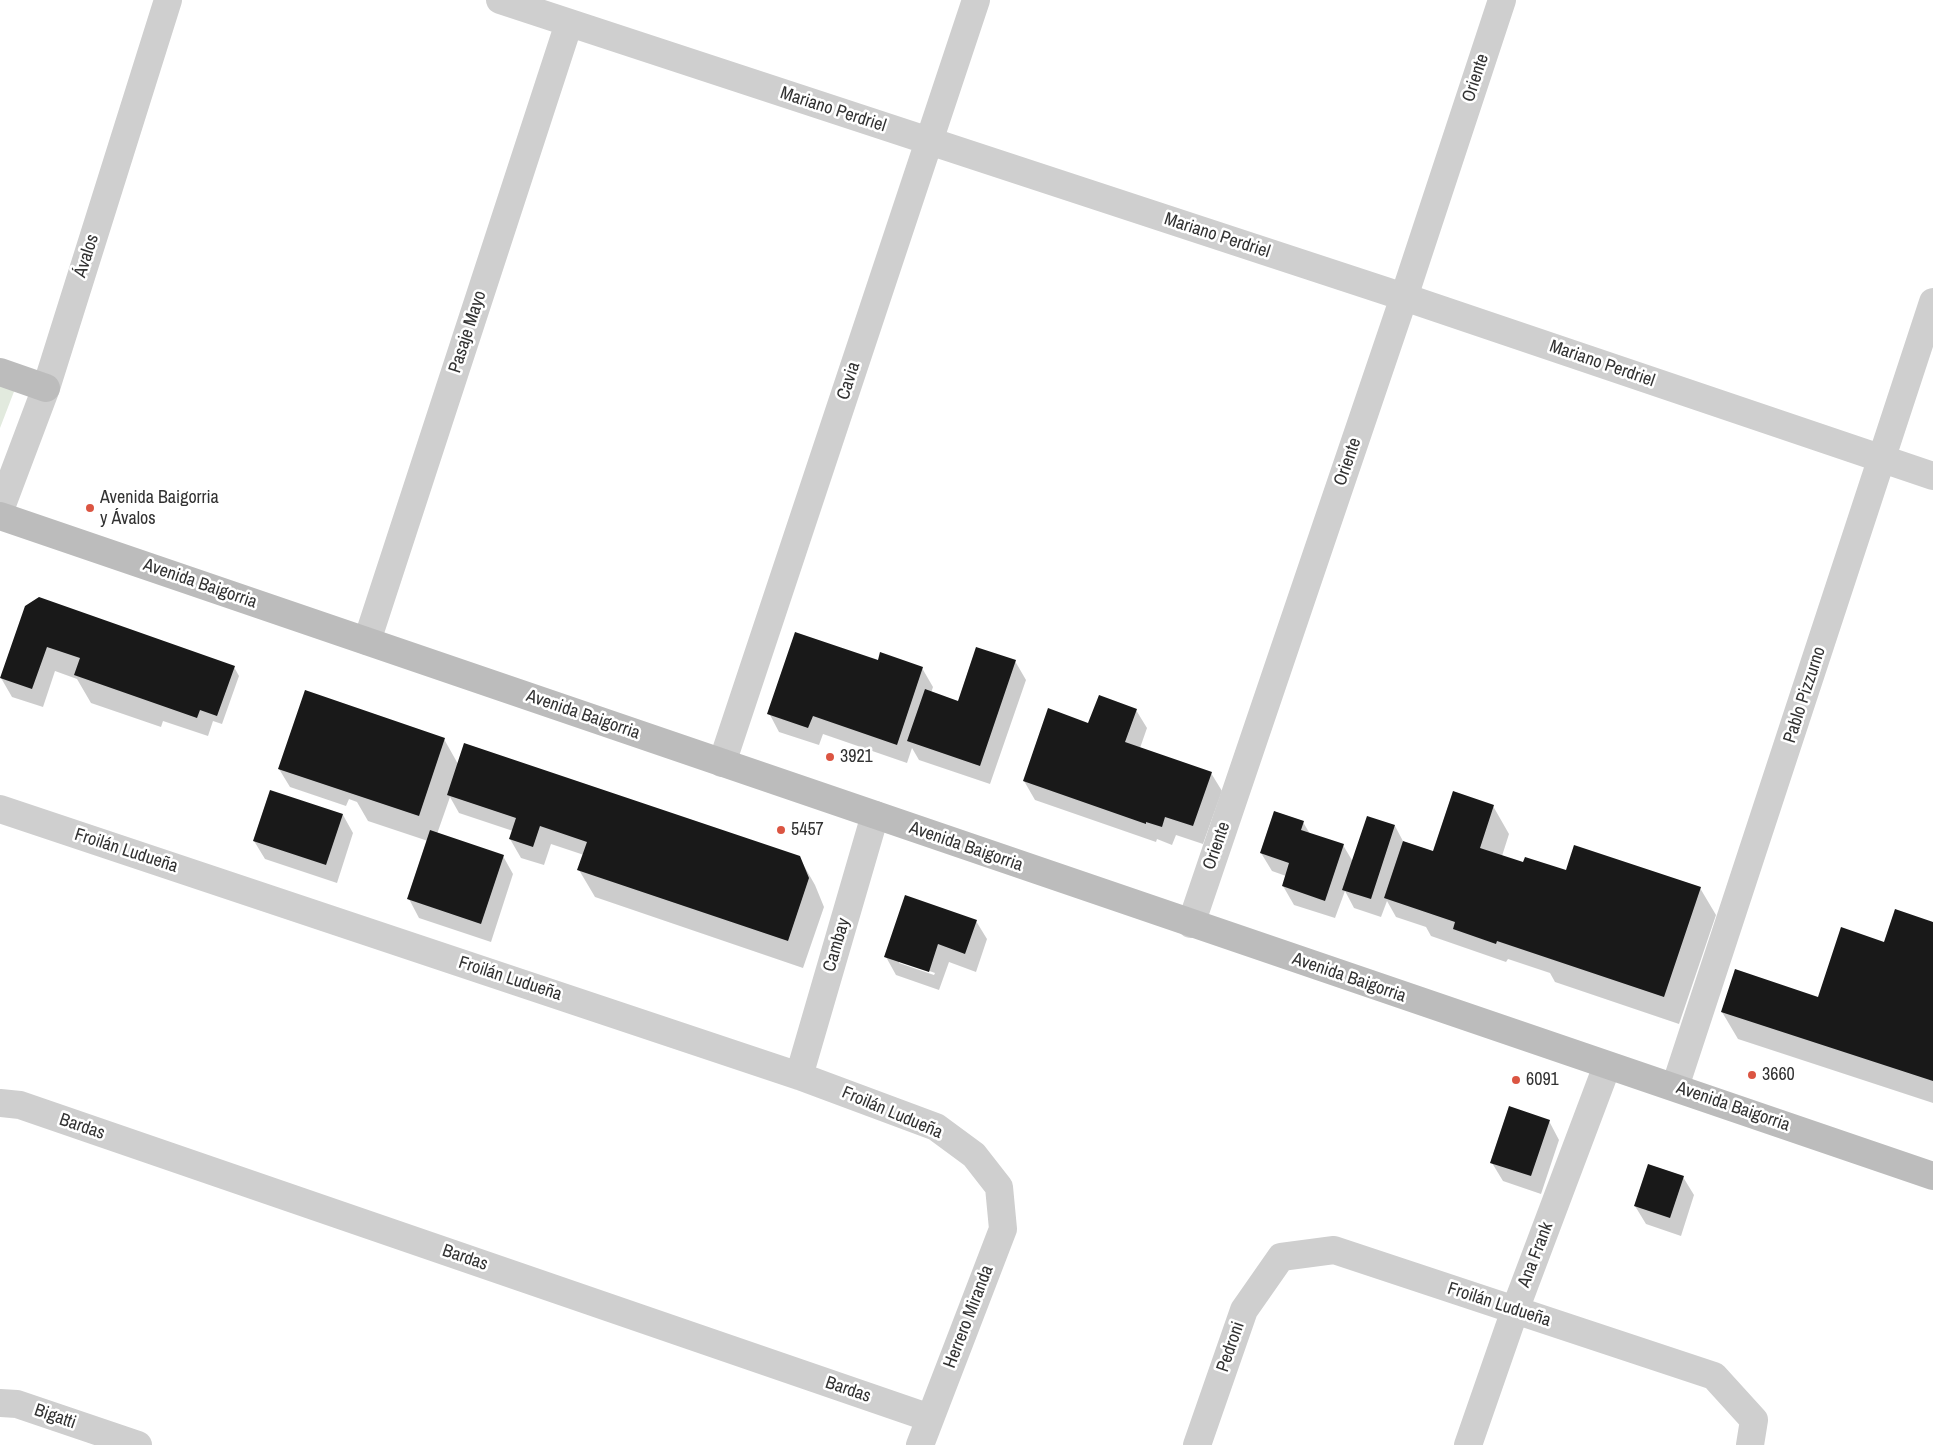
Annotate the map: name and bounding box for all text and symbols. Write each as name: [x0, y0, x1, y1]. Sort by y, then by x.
street label: Oriente: [1458, 51, 1494, 105]
street label: Mariano Perdriel: [777, 83, 889, 137]
street label: Mariano Perdriel: [1161, 209, 1273, 263]
street label: Ávalos: [70, 232, 104, 280]
street label: Pasaje Mayo: [445, 288, 491, 376]
street label: Mariano Perdriel: [1547, 336, 1657, 392]
street label: Cavia: [833, 359, 865, 403]
street label: Oriente: [1330, 435, 1366, 489]
place label: Avenida Baigorria y Ávalos: [100, 487, 219, 530]
marker: Avenida Baigorria y Ávalos: [84, 502, 96, 514]
street label: Avenida Baigorria: [140, 554, 260, 614]
street label: Pablo Pizzurno: [1779, 644, 1831, 746]
street label: Avenida Baigorria: [523, 685, 643, 745]
place label: 3921: [840, 746, 873, 768]
marker: 3921: [824, 751, 836, 763]
street label: Avenida Baigorria: [906, 817, 1026, 877]
place label: 5457: [791, 819, 824, 841]
street label: Oriente: [1199, 819, 1235, 873]
street label: Froilán Ludueña: [72, 824, 180, 878]
marker: 5457: [775, 824, 787, 836]
street label: Cambay: [819, 916, 855, 974]
street label: Avenida Baigorria: [1289, 948, 1409, 1008]
street label: Froilán Ludueña: [456, 952, 564, 1006]
place label: 3660: [1762, 1064, 1795, 1086]
place label: 6091: [1526, 1069, 1559, 1091]
marker: 3660: [1746, 1069, 1758, 1081]
marker: 6091: [1510, 1074, 1522, 1086]
street label: Avenida Baigorria: [1673, 1077, 1793, 1137]
street label: Froilán Ludueña: [838, 1082, 946, 1144]
street label: Bardas: [56, 1109, 108, 1145]
street label: Ana Frank: [1514, 1219, 1558, 1291]
street label: Bardas: [439, 1240, 491, 1276]
street label: Herrero Miranda: [940, 1263, 998, 1371]
street label: Froilán Ludueña: [1445, 1278, 1553, 1332]
street label: Pedroni: [1212, 1319, 1250, 1375]
street label: Bardas: [822, 1372, 874, 1408]
street label: Bigatti: [31, 1400, 79, 1434]

